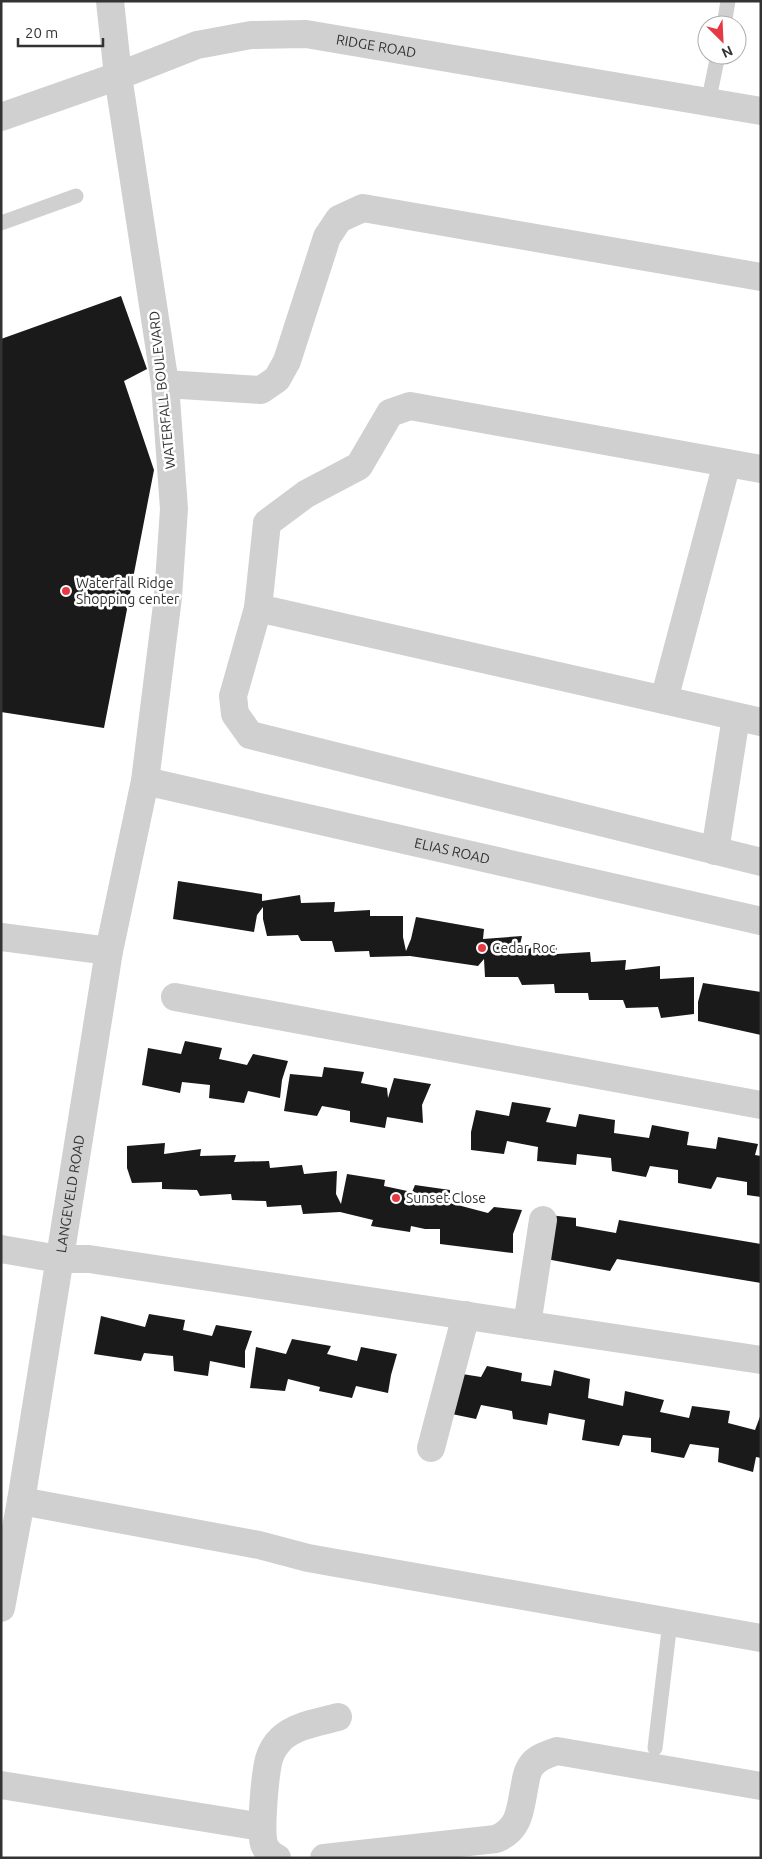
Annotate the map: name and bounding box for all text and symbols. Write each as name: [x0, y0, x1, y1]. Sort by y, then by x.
scale bar: [18, 15, 102, 47]
north arrow: [697, 15, 747, 65]
text: 20 m: [25, 24, 58, 41]
street label: RIDGE ROAD: [335, 31, 418, 61]
text: N: [719, 42, 735, 61]
street label: WATERFALL BOULEVARD: [146, 310, 178, 470]
place label: Waterfall Ridge Shopping center: [76, 575, 180, 607]
marker: Waterfall Ridge Shopping center: [60, 585, 72, 597]
street label: ELIAS ROAD: [413, 834, 492, 867]
place label: Cedar Roc: [492, 940, 556, 956]
marker: Cedar Roc: [476, 942, 488, 954]
street label: LANGEVELD ROAD: [53, 1134, 87, 1254]
place label: Sunset Close: [406, 1190, 486, 1206]
marker: Sunset Close: [390, 1192, 402, 1204]

